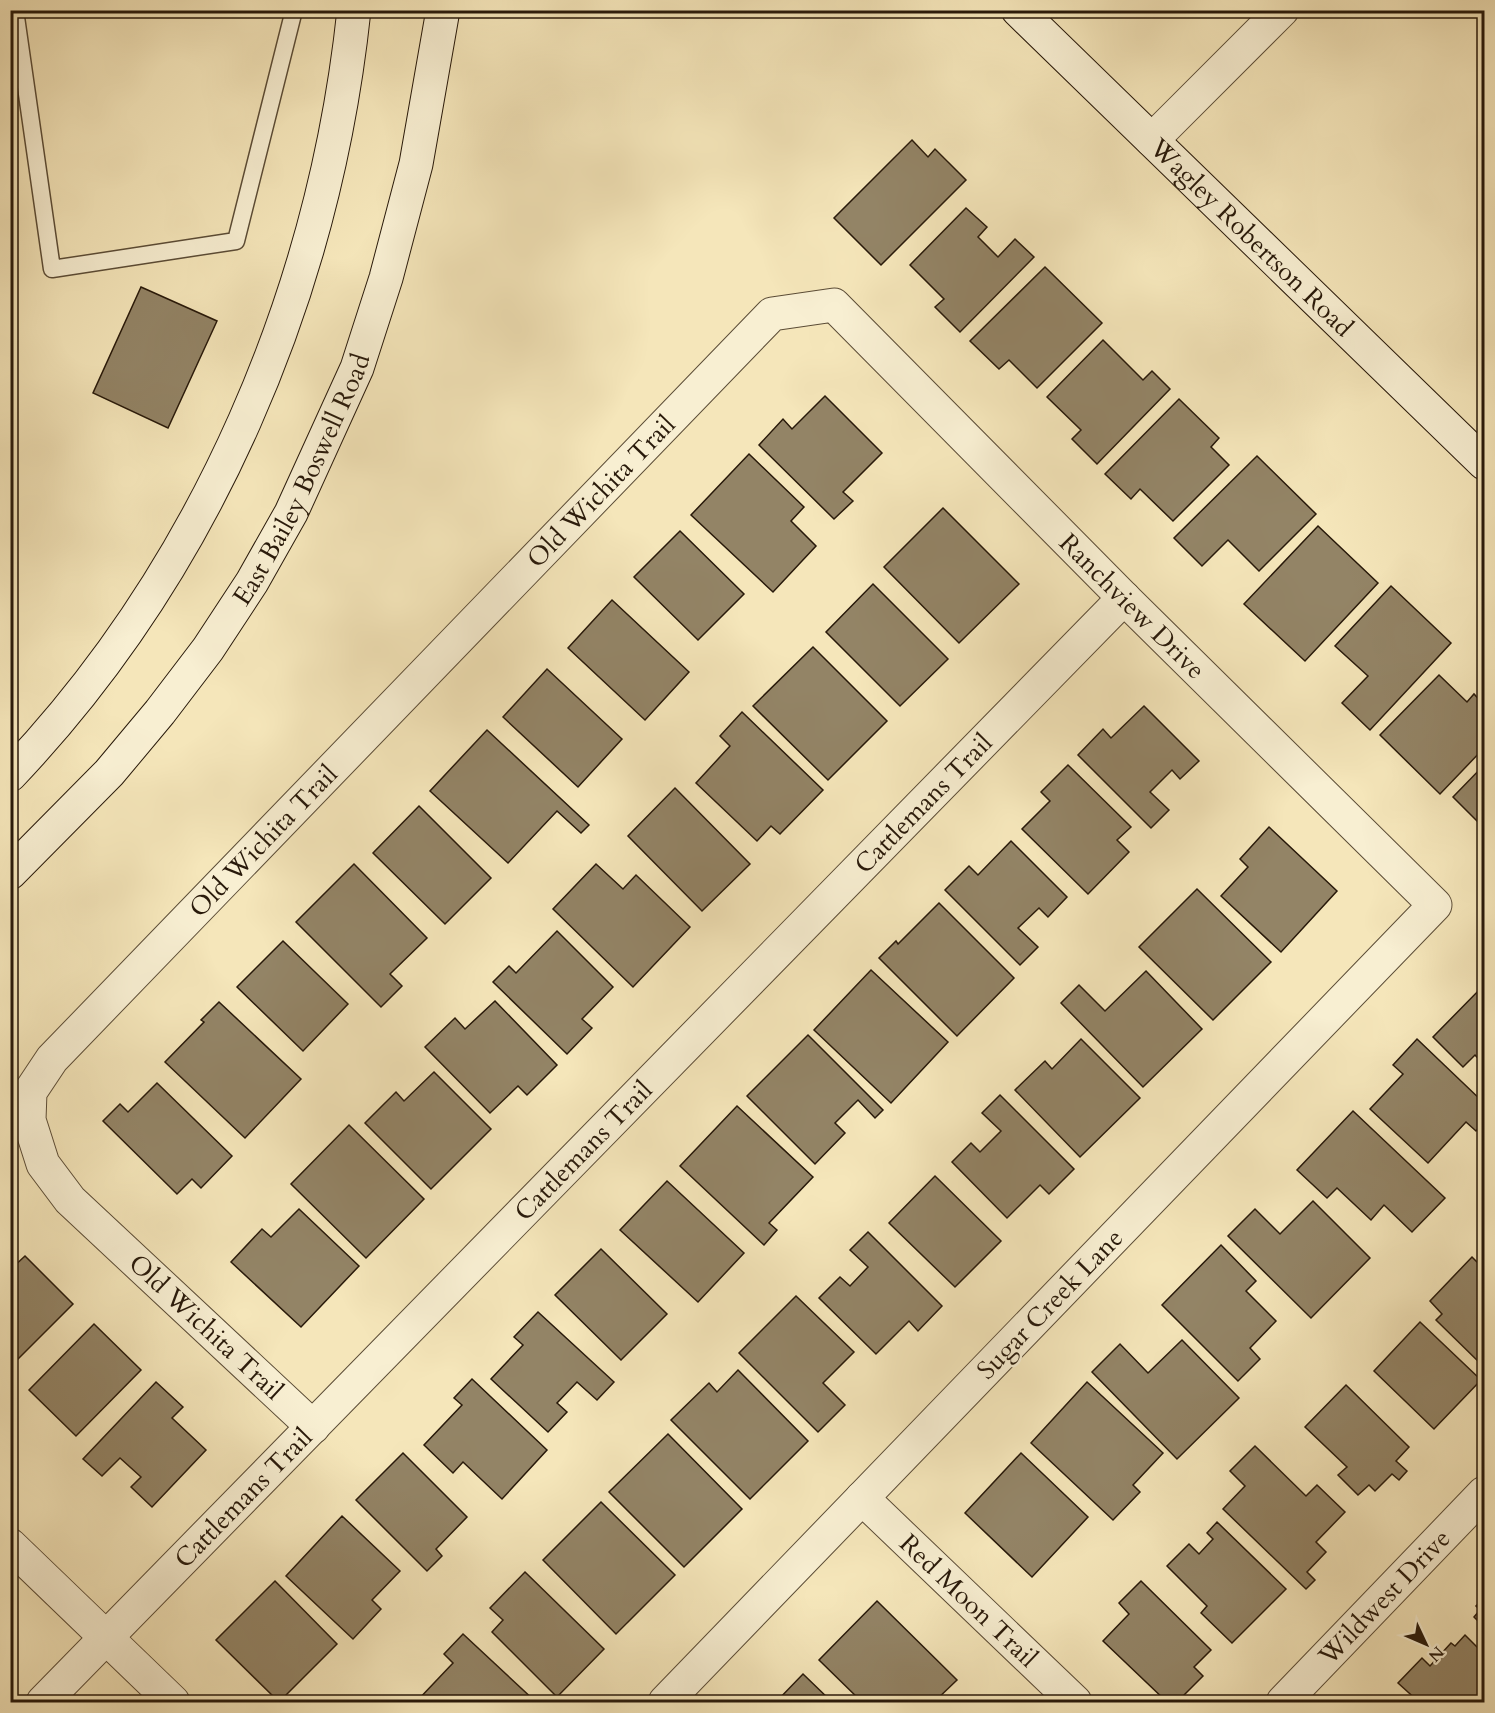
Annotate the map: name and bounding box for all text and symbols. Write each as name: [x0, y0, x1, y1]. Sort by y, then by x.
street label: Wagley Robertson Road: [1142, 130, 1361, 344]
street label: East Bailey Boswell Road: [224, 349, 378, 612]
street label: Old Wichita Trail: [519, 407, 683, 575]
street label: Ranchview Drive: [1052, 525, 1213, 687]
street label: Cattlemans Trail: [846, 725, 1000, 881]
street label: Old Wichita Trail: [181, 756, 345, 925]
street label: Cattlemans Trail: [506, 1072, 660, 1228]
street label: Sugar Creek Lane: [969, 1221, 1131, 1387]
street label: Old Wichita Trail: [121, 1246, 291, 1408]
street label: Cattlemans Trail: [166, 1420, 320, 1575]
street label: Wildwest Drive: [1310, 1521, 1458, 1673]
street label: Red Moon Trail: [892, 1526, 1046, 1675]
north arrow: [1396, 1614, 1456, 1674]
text: N: [1423, 1641, 1449, 1666]

